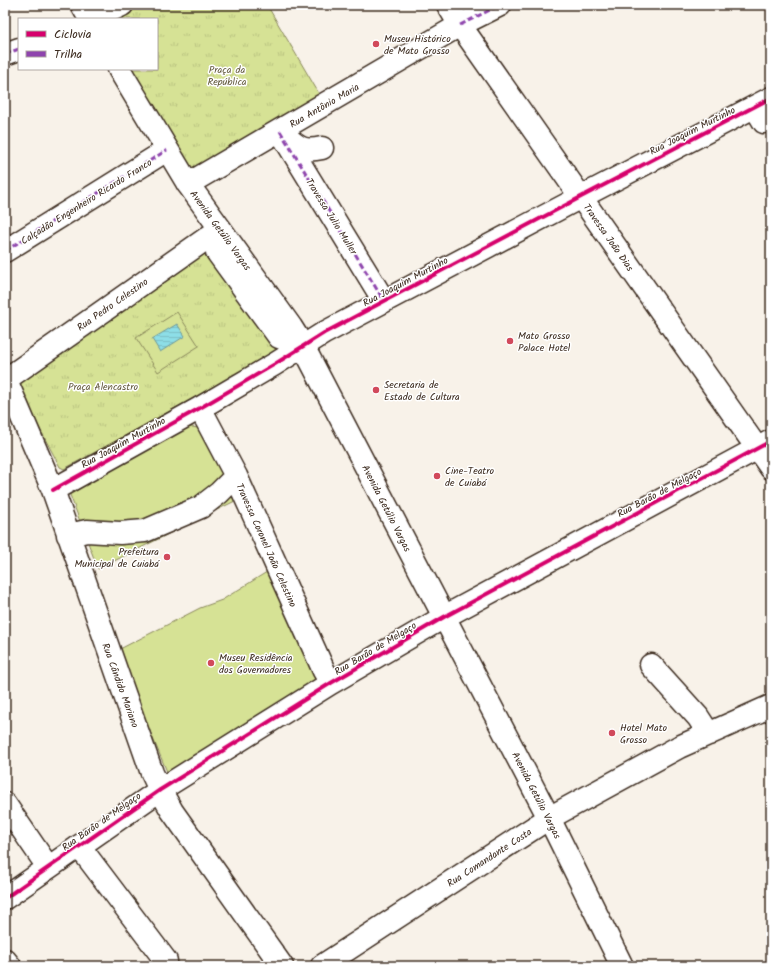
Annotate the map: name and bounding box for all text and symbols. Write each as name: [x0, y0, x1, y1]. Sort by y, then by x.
legend: [18, 18, 158, 70]
text: Ciclovia: [54, 25, 92, 44]
place label: Museu Histórico de Mato Grosso: [384, 31, 451, 59]
marker: Museu Histórico de Mato Grosso: [371, 39, 381, 49]
text: Trilha: [54, 45, 83, 64]
park label: Praça da República: [207, 62, 247, 90]
street label: Rua Antônio Maria: [287, 79, 363, 132]
street label: Rua Joaquim Murtinho: [647, 102, 739, 160]
street label: Calçadão Engenheiro Ricardo Franco: [18, 155, 156, 249]
street label: Travessa Julio Muller: [301, 175, 362, 258]
street label: Avenida Getúlio Vargas: [186, 187, 255, 275]
street label: Travessa João Dias: [579, 200, 638, 275]
street label: Rua Joaquim Murtinho: [360, 252, 451, 311]
street label: Rua Pedro Celestino: [74, 274, 152, 335]
place label: Mato Grosso Palace Hotel: [518, 328, 571, 356]
marker: Mato Grosso Palace Hotel: [505, 336, 515, 346]
place label: Secretaria de Estado de Cultura: [384, 377, 460, 405]
park label: Praça Alencastro: [68, 379, 139, 395]
marker: Secretaria de Estado de Cultura: [371, 385, 381, 395]
street label: Rua Joaquim Murtinho: [78, 413, 169, 473]
street label: Avenida Getúlio Vargas: [357, 462, 415, 555]
place label: Cine-Teatro de Cuiabá: [445, 463, 495, 491]
street label: Rua Barão de Melgaço: [614, 464, 705, 522]
marker: Cine-Teatro de Cuiabá: [432, 471, 442, 481]
street label: Travessa Coronel João Celestino: [231, 481, 301, 610]
place label: Prefeitura Municipal de Cuiabá: [74, 544, 160, 572]
marker: Prefeitura Municipal de Cuiabá: [162, 552, 172, 562]
street label: Rua Barão de Melgaço: [331, 618, 420, 680]
street label: Rua Cândido Mariano: [97, 641, 143, 730]
place label: Museu Residência dos Governadores: [219, 650, 293, 678]
marker: Museu Residência dos Governadores: [206, 658, 216, 668]
place label: Hotel Mato Grosso: [620, 720, 668, 748]
marker: Hotel Mato Grosso: [607, 728, 617, 738]
street label: Avenida Getúlio Vargas: [507, 749, 565, 842]
street label: Rua Barão de Melgaço: [59, 788, 145, 855]
street label: Rua Comandante Costa: [444, 824, 535, 891]

